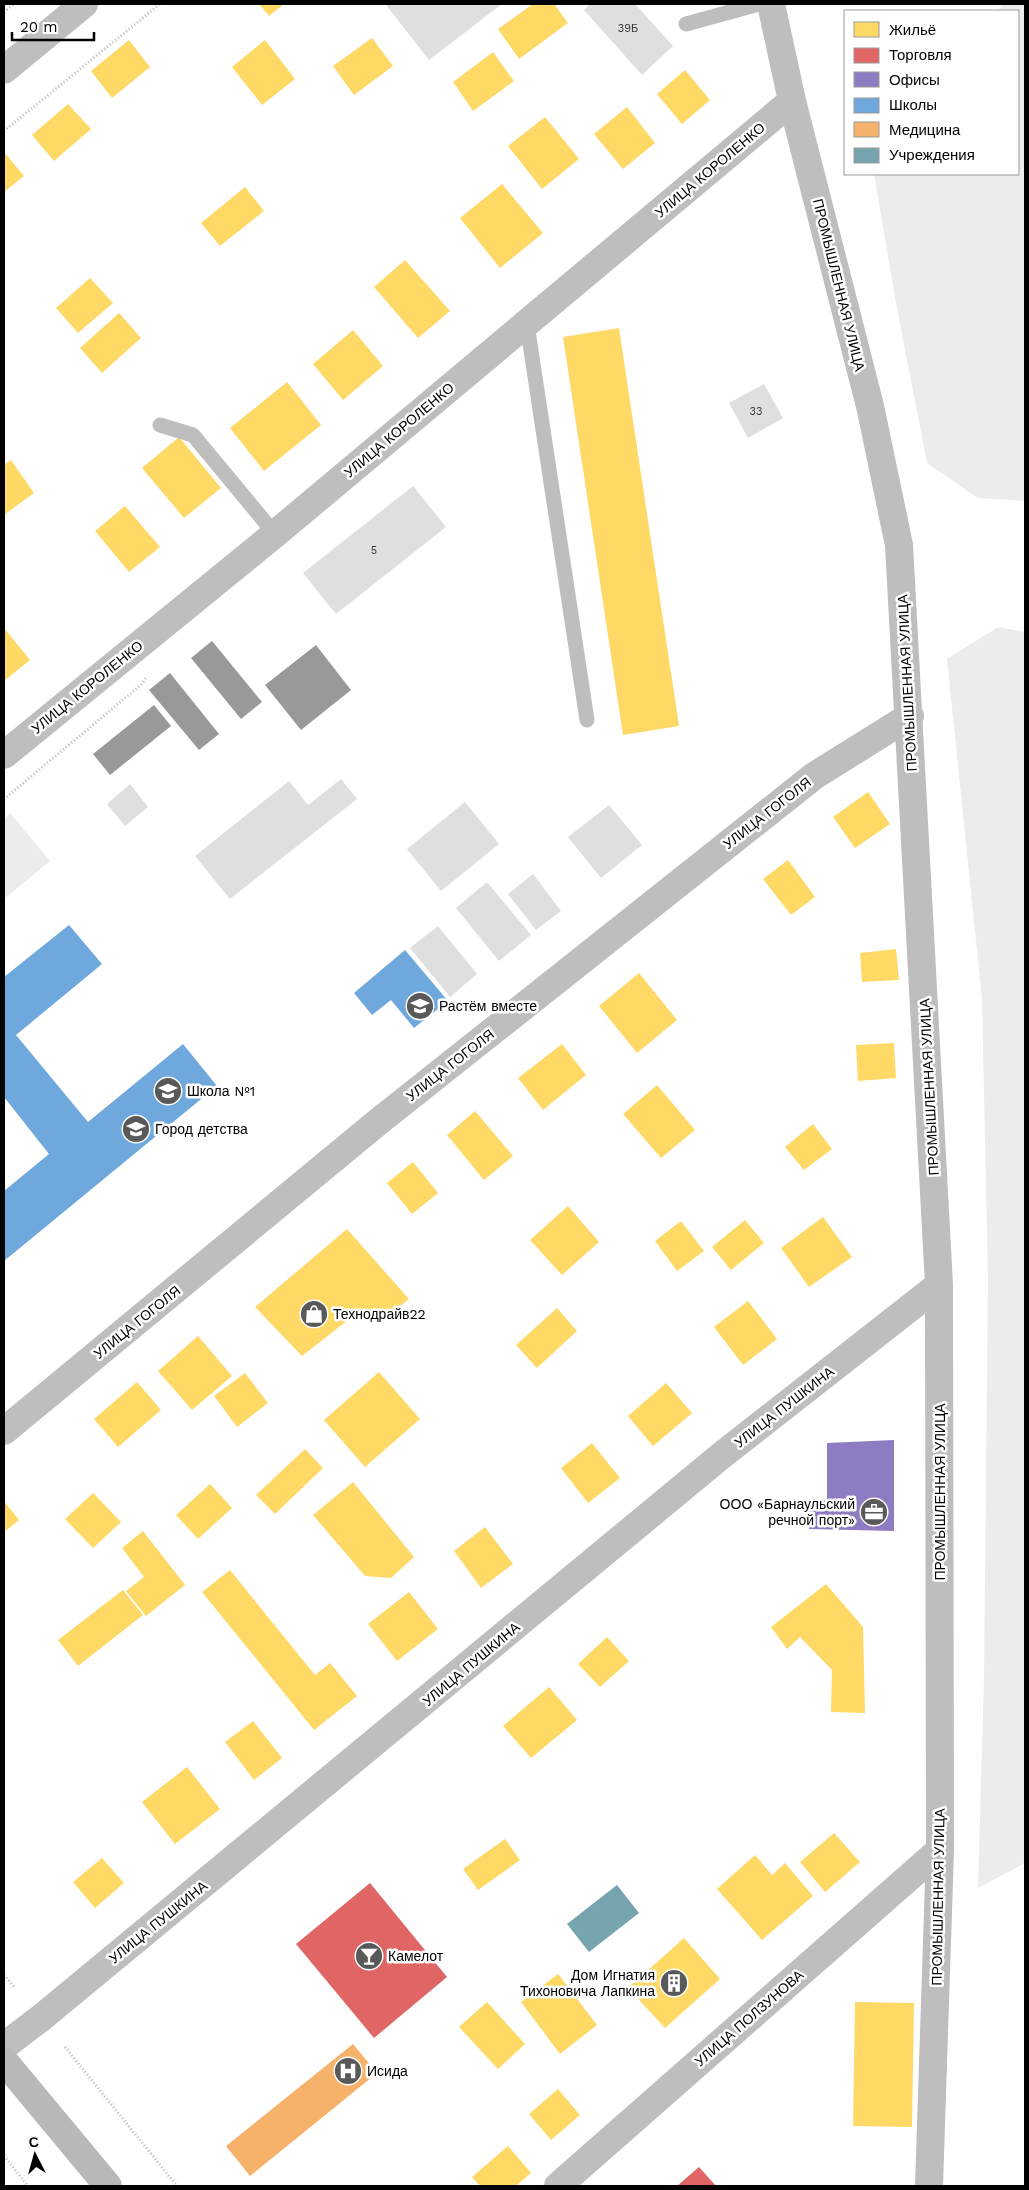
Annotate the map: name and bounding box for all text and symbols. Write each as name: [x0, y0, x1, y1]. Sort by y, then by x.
scale bar: [12, 10, 95, 42]
legend: [844, 10, 1019, 175]
text: 20 m: [20, 18, 58, 36]
text: Жильё: [889, 21, 936, 39]
house number: 39Б: [618, 22, 638, 35]
text: Торговля: [889, 46, 952, 64]
text: Офисы: [889, 71, 940, 89]
text: Школы: [889, 96, 937, 114]
street label: УЛИЦА КОРОЛЕНКО: [652, 119, 768, 221]
text: Медицина: [889, 121, 961, 139]
text: Учреждения: [889, 146, 975, 164]
street label: ПРОМЫШЛЕННАЯ УЛИЦА: [810, 197, 868, 374]
street label: УЛИЦА КОРОЛЕНКО: [341, 379, 457, 481]
house number: 33: [750, 405, 762, 418]
house number: 5: [371, 544, 377, 557]
street label: ПРОМЫШЛЕННАЯ УЛИЦА: [894, 593, 920, 772]
street label: УЛИЦА КОРОЛЕНКО: [28, 637, 146, 737]
street label: УЛИЦА ГОГОЛЯ: [720, 774, 814, 852]
school or university icon: Растём вместе: [405, 991, 435, 1021]
street label: ПРОМЫШЛЕННАЯ УЛИЦА: [916, 997, 942, 1176]
place label: Растём вместе: [439, 998, 537, 1014]
street label: УЛИЦА ГОГОЛЯ: [403, 1026, 497, 1104]
school or university icon: Школа №1: [153, 1076, 183, 1106]
place label: Школа №1: [187, 1083, 255, 1099]
school or university icon: Город детства: [121, 1114, 151, 1144]
place label: Город детства: [155, 1121, 248, 1137]
street label: УЛИЦА ГОГОЛЯ: [91, 1282, 183, 1362]
shop icon: Технодрайв22: [299, 1299, 329, 1329]
place label: Технодрайв22: [333, 1306, 426, 1322]
street label: УЛИЦА ПУШКИНА: [731, 1363, 837, 1451]
street label: ПРОМЫШЛЕННАЯ УЛИЦА: [932, 1403, 948, 1581]
place label: ООО «Барнаульский речной порт»: [720, 1496, 855, 1528]
office icon: ООО «Барнаульский речной порт»: [859, 1497, 889, 1527]
street label: УЛИЦА ПУШКИНА: [419, 1618, 523, 1709]
street label: ПРОМЫШЛЕННАЯ УЛИЦА: [928, 1808, 948, 1986]
street label: УЛИЦА ПУШКИНА: [106, 1877, 211, 1966]
bar icon: Камелот: [354, 1941, 384, 1971]
place label: Камелот: [388, 1948, 444, 1964]
street label: УЛИЦА ПОЛЗУНОВА: [691, 1966, 807, 2069]
place label: Дом Игнатия Тихоновича Лапкина: [520, 1967, 655, 1999]
building icon: Дом Игнатия Тихоновича Лапкина: [659, 1968, 689, 1998]
hospital icon: Исида: [333, 2056, 363, 2086]
place label: Исида: [367, 2063, 408, 2079]
north arrow: [10, 2130, 60, 2180]
text: С: [28, 2134, 40, 2151]

